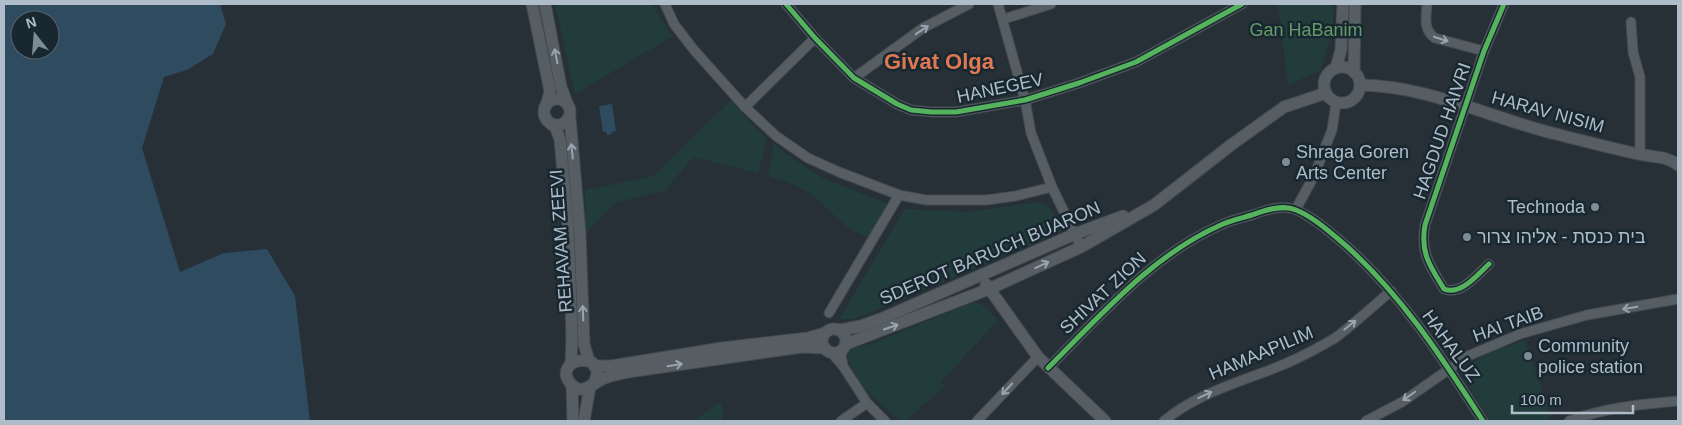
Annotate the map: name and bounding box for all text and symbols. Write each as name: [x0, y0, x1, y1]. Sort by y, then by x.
north arrow: [10, 10, 60, 60]
text: N: [24, 13, 38, 32]
park label: Gan HaBanim: [1249, 20, 1363, 40]
one-way arrow: [915, 25, 929, 35]
one-way arrow: [1433, 35, 1449, 45]
one-way arrow: [551, 48, 560, 64]
district label: Givat Olga: [884, 49, 995, 74]
street label: HAGDUD HAIVRI: [1409, 60, 1475, 202]
street label: HANEGEV: [955, 69, 1045, 107]
street label: HARAV NISIM: [1490, 87, 1606, 137]
place label: Shraga Goren Arts Center: [1296, 142, 1409, 183]
one-way arrow: [567, 143, 577, 159]
marker: Shraga Goren Arts Center: [1280, 156, 1292, 168]
street label: REHAVAM ZEEVI: [546, 169, 576, 313]
street label: SDEROT BARUCH BUARON: [877, 197, 1103, 309]
place label: Technoda: [1507, 197, 1586, 217]
marker: Technoda: [1589, 201, 1601, 213]
place label: בית כנסת - אליהו צרור: [1477, 227, 1646, 247]
marker: בית כנסת - אליהו צרור: [1461, 231, 1473, 243]
street label: SHIVAT ZION: [1056, 248, 1150, 338]
one-way arrow: [1034, 260, 1049, 270]
street label: HAI TAIB: [1470, 302, 1546, 346]
one-way arrow: [1623, 303, 1639, 313]
one-way arrow: [578, 305, 588, 321]
street label: HAHALUZ: [1418, 306, 1484, 386]
one-way arrow: [1343, 319, 1356, 330]
one-way arrow: [883, 322, 899, 331]
street label: HAMAAPILIM: [1206, 322, 1316, 384]
place label: Community police station: [1538, 336, 1643, 377]
marker: Community police station: [1522, 350, 1534, 362]
one-way arrow: [667, 359, 683, 369]
scale bar: [1512, 382, 1633, 414]
one-way arrow: [1001, 383, 1013, 396]
one-way arrow: [1197, 390, 1212, 400]
one-way arrow: [1403, 391, 1417, 401]
text: 100 m: [1520, 391, 1562, 408]

